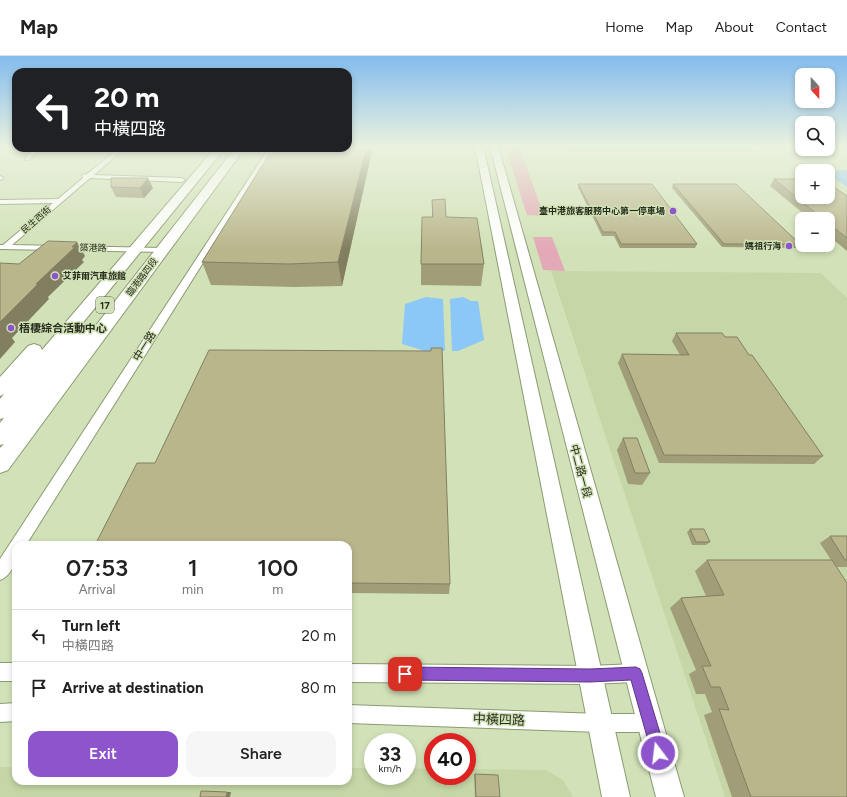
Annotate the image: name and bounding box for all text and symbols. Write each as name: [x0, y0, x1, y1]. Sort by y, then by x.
text: Map: [20, 16, 58, 39]
text: Home: [605, 19, 644, 36]
text: Map: [666, 19, 693, 36]
text: About: [715, 19, 754, 36]
text: Contact: [776, 19, 827, 36]
north arrow: [795, 68, 835, 108]
map controls: [795, 68, 835, 252]
text: 20 m: [94, 80, 159, 114]
icon: left: [28, 84, 80, 136]
button: search: [795, 116, 835, 156]
text: 中橫四路: [94, 118, 166, 140]
button: +: [795, 164, 835, 204]
street label: 民生西街: [18, 204, 53, 236]
place label: 臺中港旅客服務中心第一停車場: [539, 205, 665, 216]
marker: 臺中港旅客服務中心第一停車場: [668, 206, 678, 216]
button: −: [795, 212, 835, 252]
place label: 媽祖行海: [744, 240, 781, 251]
marker: 媽祖行海: [784, 241, 794, 251]
street label: 築港路: [79, 242, 107, 253]
street label: 臨港路四段: [124, 255, 160, 298]
place label: 艾菲爾汽車旅館: [63, 270, 126, 281]
marker: 艾菲爾汽車旅館: [50, 271, 60, 281]
road number: 17: [96, 297, 114, 313]
place label: 梧棲綜合活動中心: [19, 322, 107, 335]
marker: 梧棲綜合活動中心: [6, 323, 16, 333]
street label: 中一路: [130, 329, 159, 364]
street label: 中二路一段: [567, 443, 594, 499]
text: 07:53: [66, 553, 128, 582]
text: 1: [188, 553, 198, 582]
text: 100: [257, 553, 298, 582]
text: Arrival: [79, 582, 115, 597]
text: min: [182, 582, 203, 597]
text: m: [272, 582, 283, 597]
text: Turn left: [62, 617, 120, 635]
icon: left: [28, 625, 50, 647]
text: 20 m: [302, 627, 336, 645]
text: 中橫四路: [62, 638, 114, 653]
pin: [388, 657, 422, 691]
icon: arrive: [394, 663, 416, 685]
icon: arrive: [28, 677, 50, 699]
text: Arrive at destination: [62, 679, 203, 697]
text: 80 m: [301, 679, 336, 697]
street label: 中橫四路: [473, 711, 525, 728]
button: Exit: [28, 731, 178, 777]
button: Share: [186, 731, 336, 777]
position arrow: [637, 732, 679, 774]
speed limit sign: 40: [424, 733, 476, 785]
text: 33: [379, 742, 401, 766]
text: km/h: [379, 762, 401, 775]

